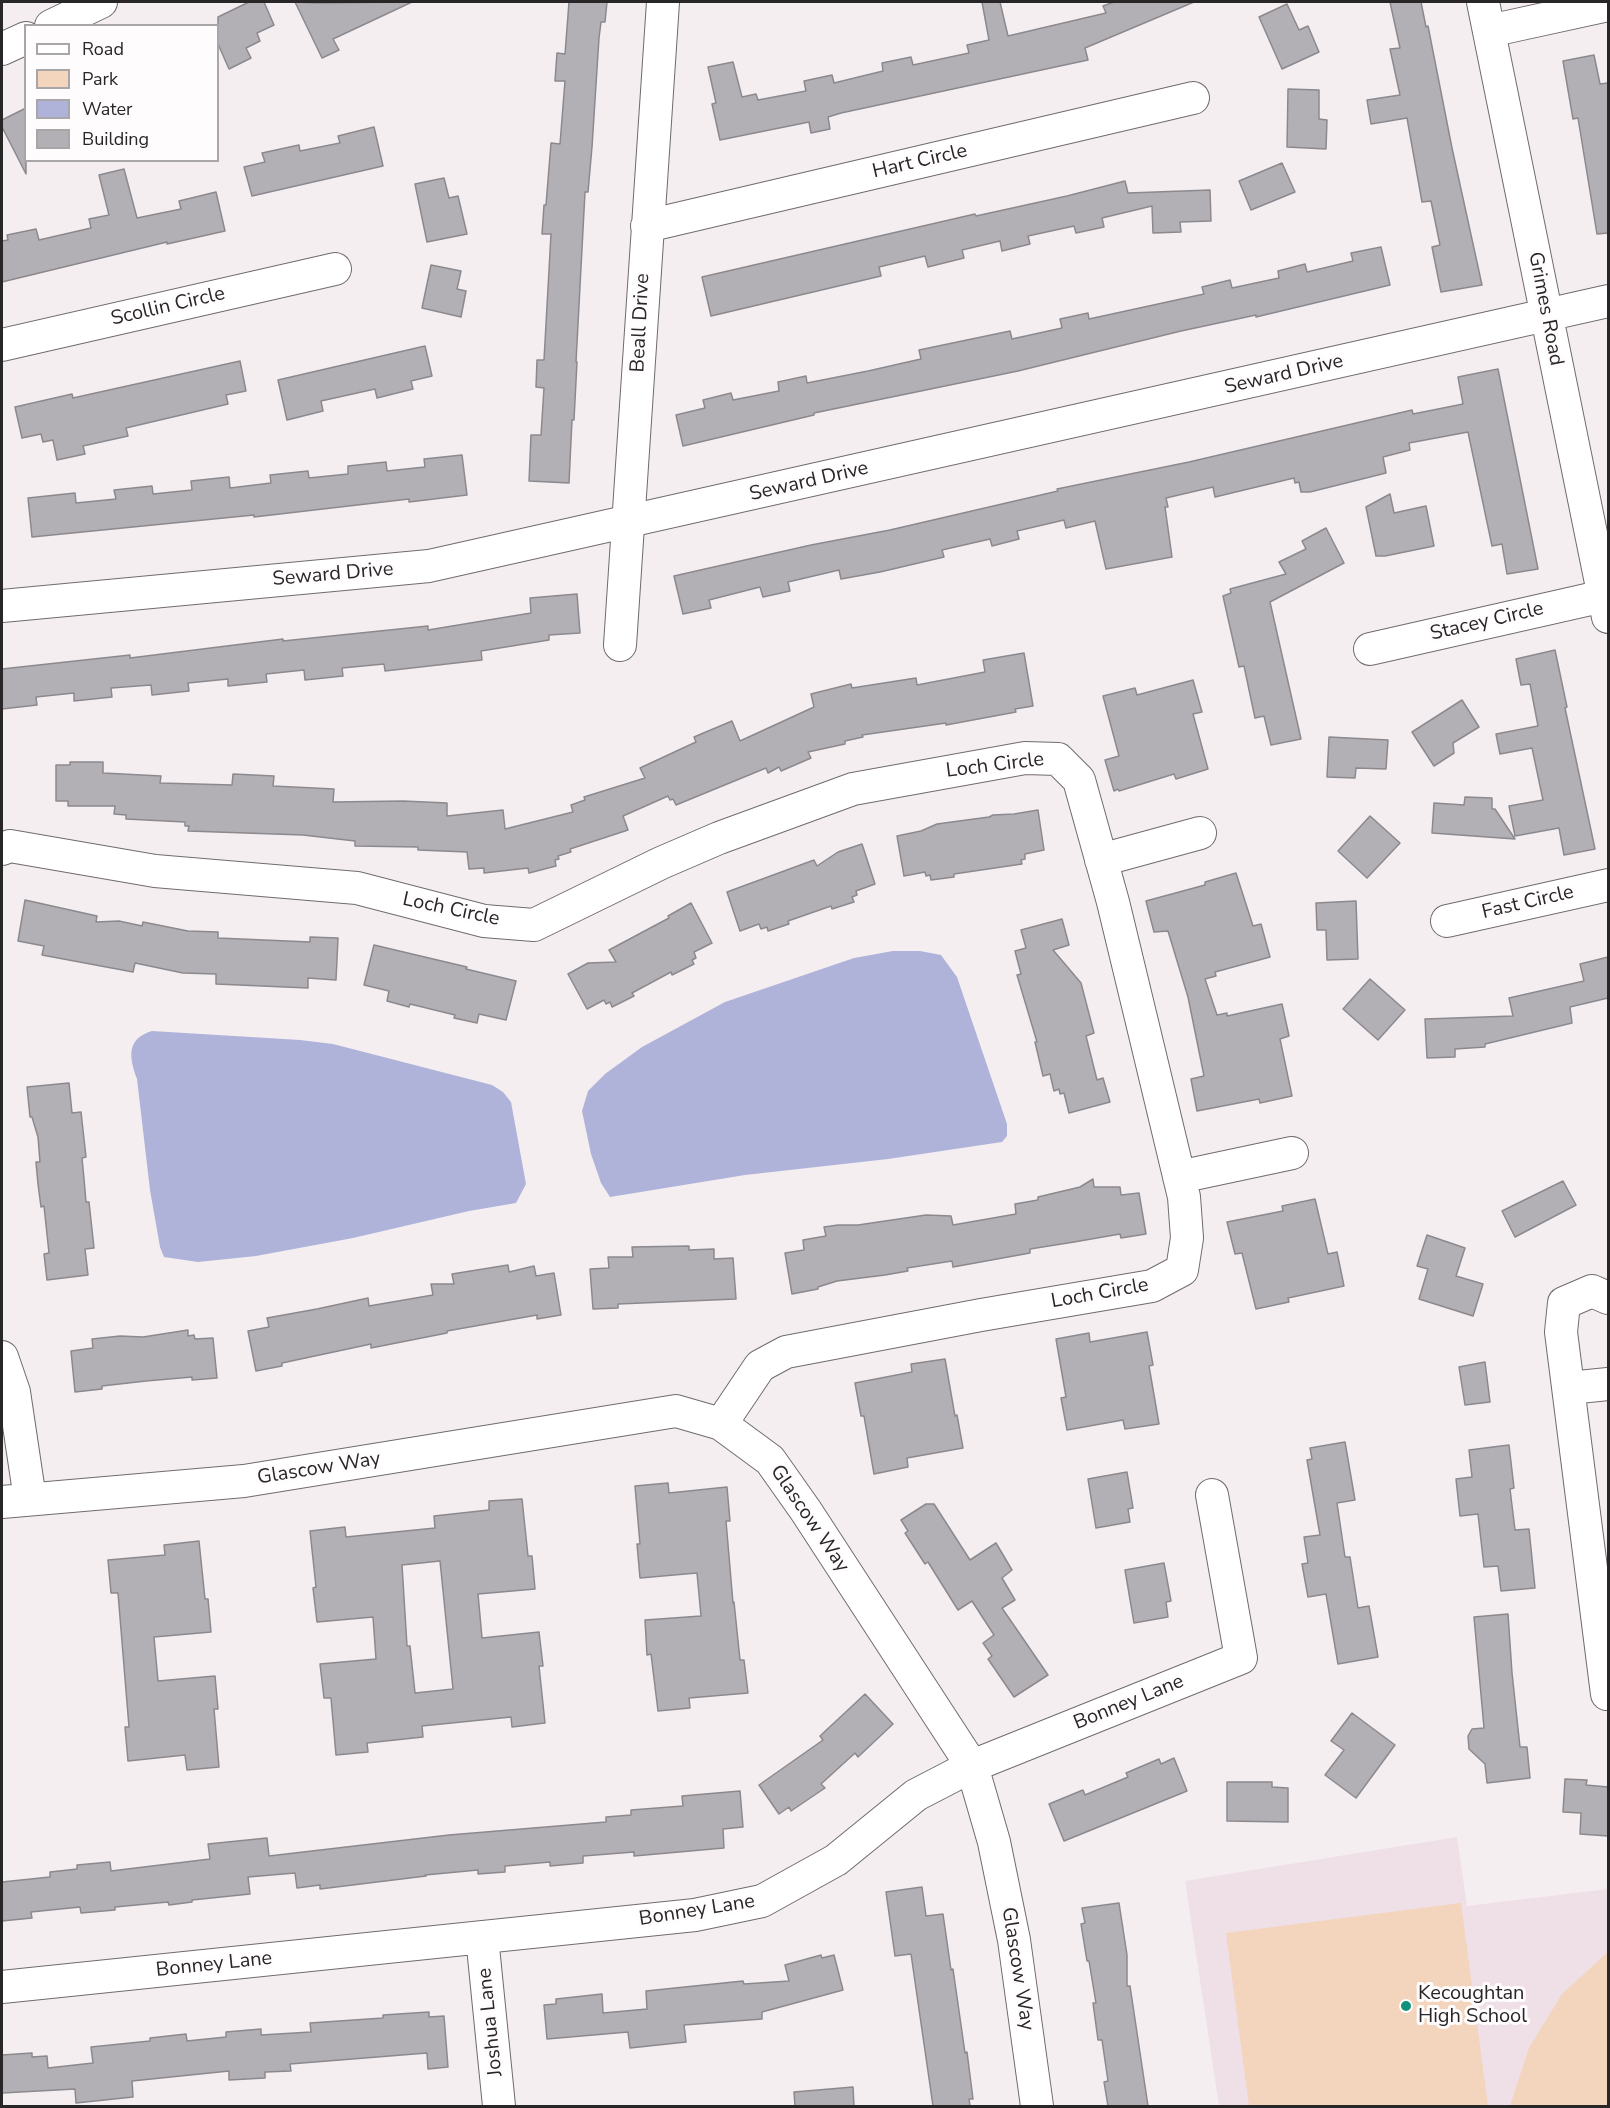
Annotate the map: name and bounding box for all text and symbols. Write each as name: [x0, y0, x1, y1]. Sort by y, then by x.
legend: [24, 24, 219, 162]
text: Road: [82, 37, 124, 61]
text: Park: [82, 67, 118, 91]
text: Water: [82, 97, 133, 121]
text: Building: [82, 127, 149, 151]
street label: Hart Circle: [870, 139, 970, 185]
street label: Grimes Road: [1522, 250, 1568, 368]
street label: Beall Drive: [626, 273, 656, 373]
street label: Scollin Circle: [109, 282, 227, 332]
street label: Seward Drive: [1222, 350, 1346, 400]
street label: Seward Drive: [747, 457, 871, 507]
street label: Seward Drive: [272, 558, 394, 592]
street label: Stacey Circle: [1428, 597, 1546, 647]
street label: Loch Circle: [945, 748, 1045, 784]
street label: Fast Circle: [1480, 881, 1576, 925]
street label: Loch Circle: [400, 888, 502, 932]
street label: Loch Circle: [1049, 1274, 1151, 1314]
street label: Glascow Way: [256, 1447, 382, 1491]
street label: Glascow Way: [764, 1461, 854, 1577]
street label: Bonney Lane: [1070, 1670, 1188, 1736]
street label: Bonney Lane: [637, 1890, 757, 1932]
street label: Glascow Way: [995, 1906, 1039, 2032]
street label: Bonney Lane: [155, 1947, 273, 1983]
street label: Joshua Lane: [473, 1967, 509, 2077]
place label: Kecoughtan High School: [1418, 1982, 1527, 2029]
marker: Kecoughtan High School: [1399, 1999, 1413, 2013]

